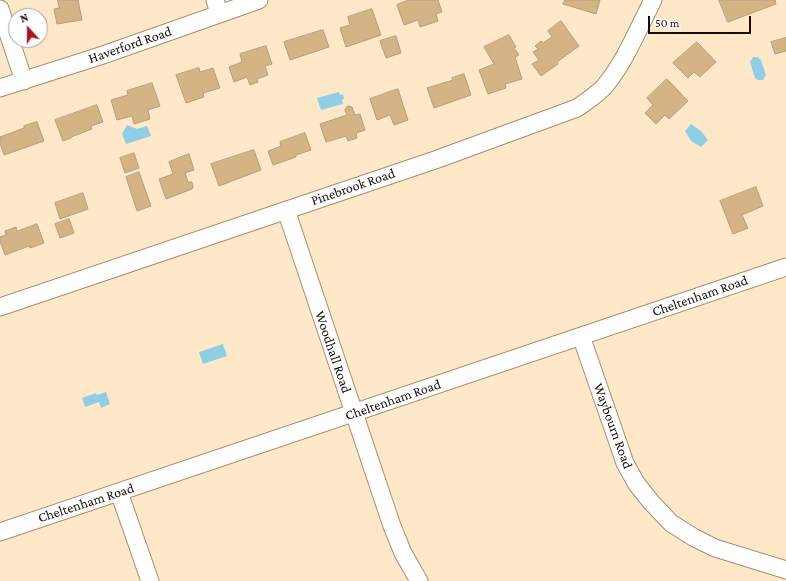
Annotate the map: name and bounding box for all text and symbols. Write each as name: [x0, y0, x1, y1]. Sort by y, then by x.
north arrow: [8, 8, 48, 48]
scale bar: [650, 8, 753, 34]
text: N: [18, 11, 30, 25]
text: 50 m: [655, 16, 679, 30]
street label: Haverford Road: [86, 23, 174, 67]
street label: Pinebrook Road: [309, 165, 397, 209]
street label: Cheltenham Road: [650, 272, 750, 320]
street label: Woodhall Road: [311, 309, 355, 395]
street label: Cheltenham Road: [343, 376, 443, 424]
street label: Waybourn Road: [590, 381, 636, 471]
street label: Cheltenham Road: [36, 480, 136, 526]

